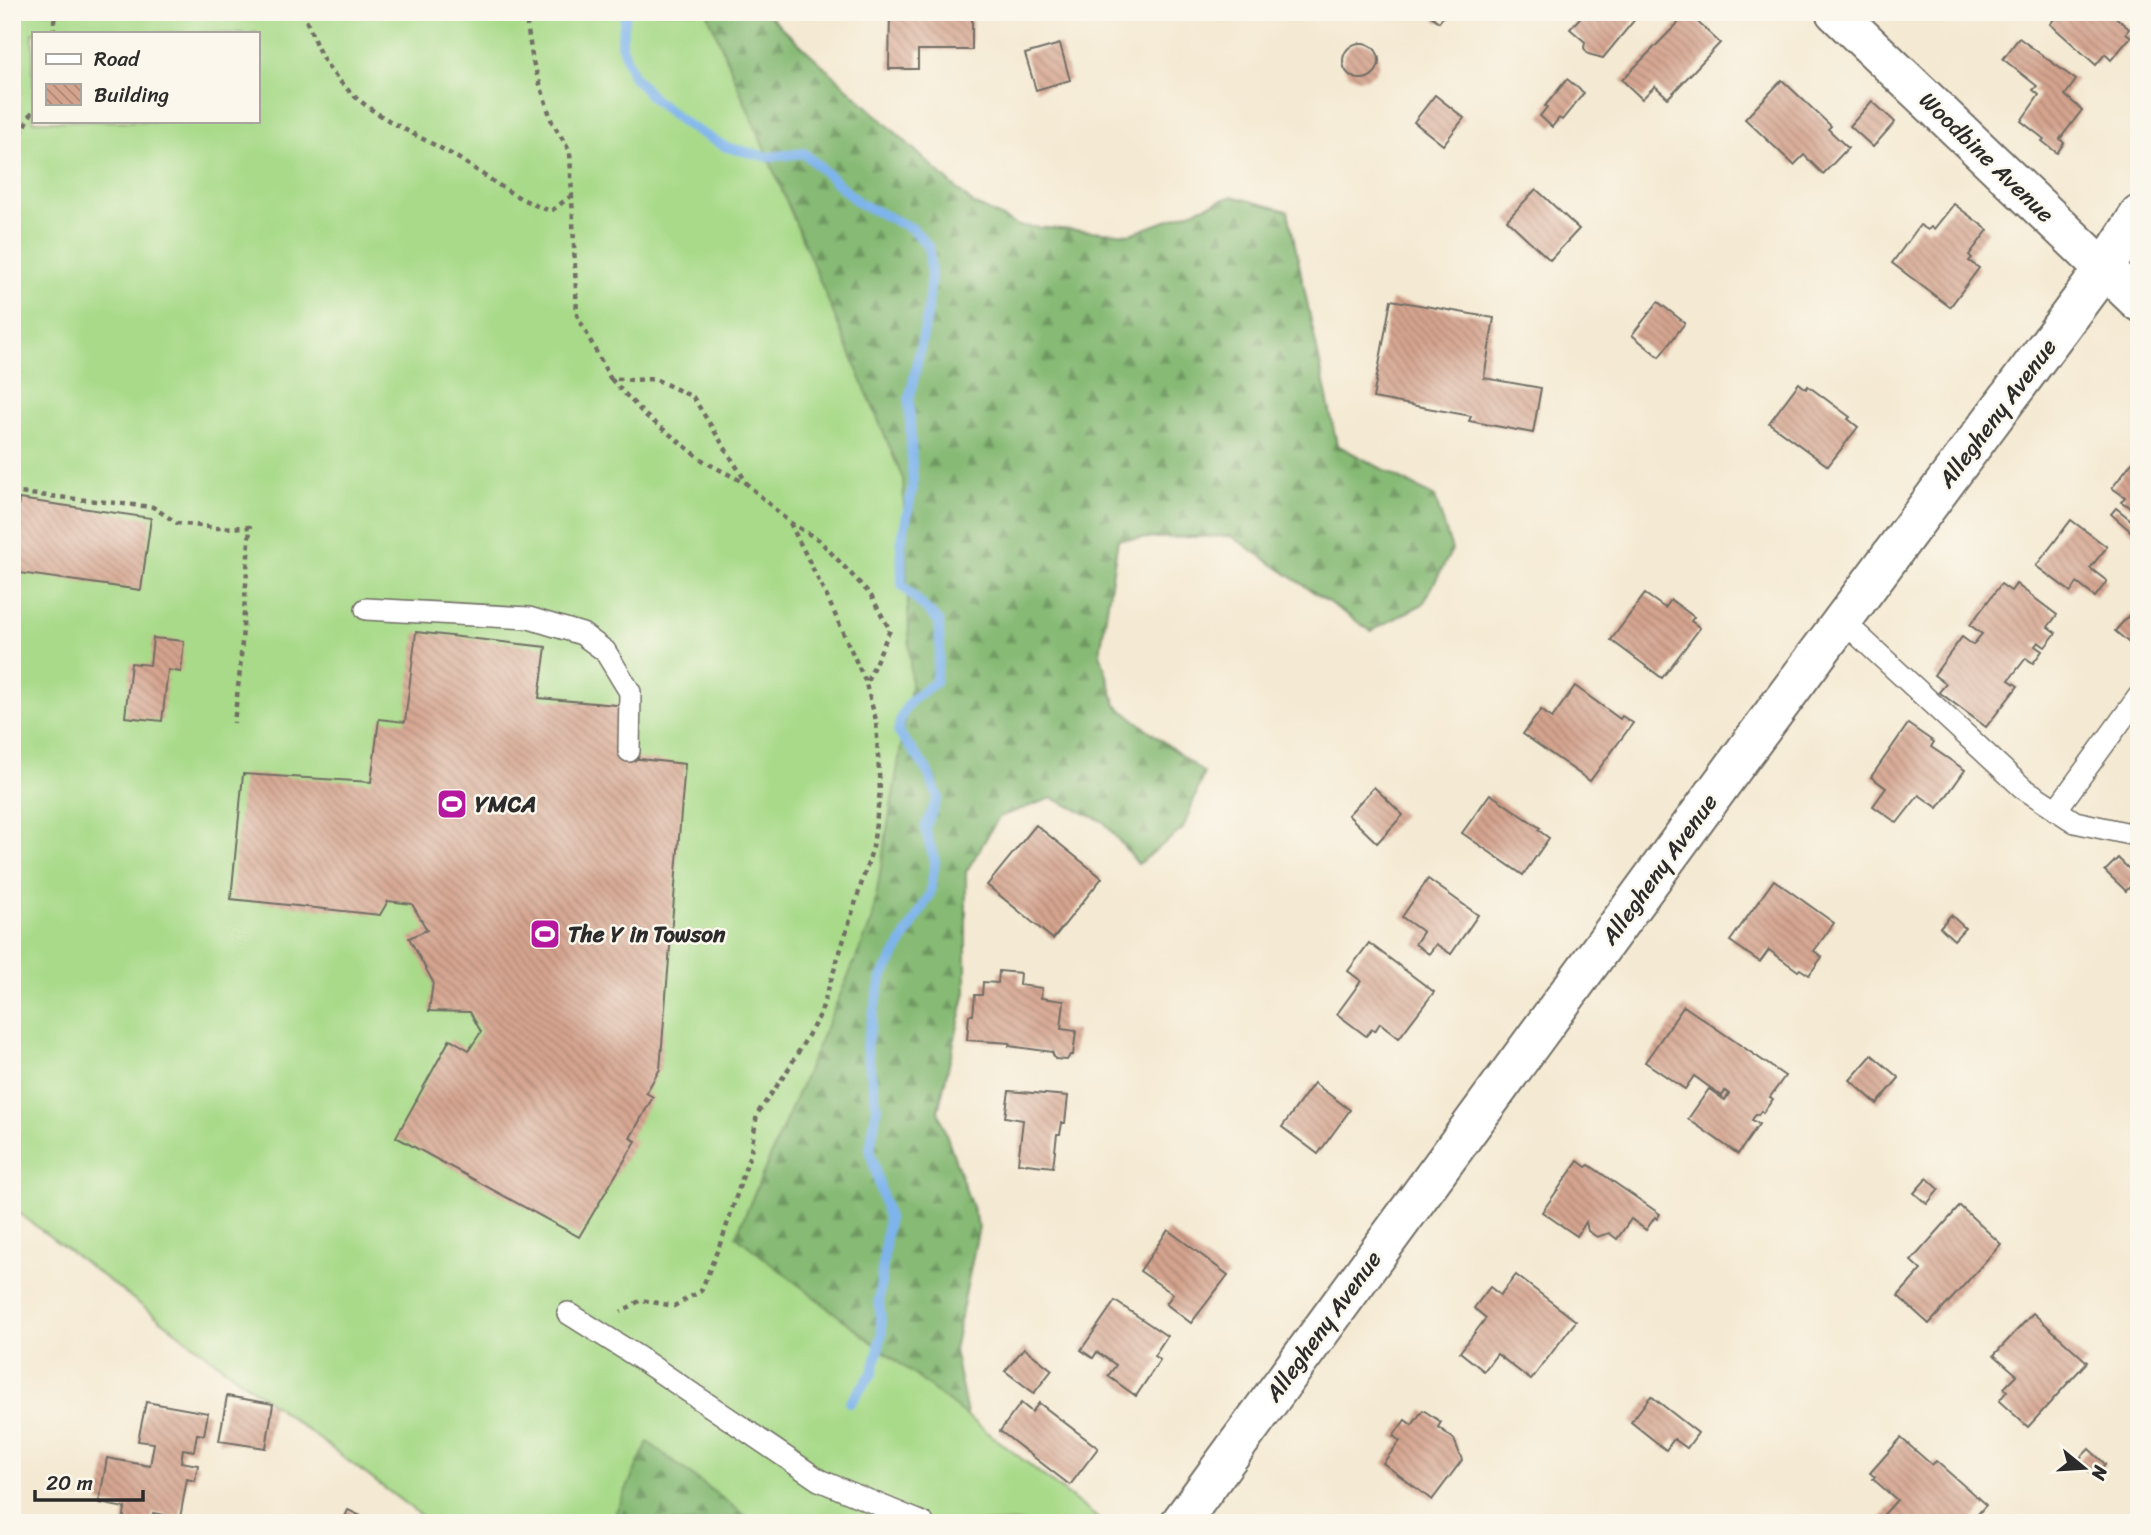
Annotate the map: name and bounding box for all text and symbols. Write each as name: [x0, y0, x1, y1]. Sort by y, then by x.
legend: [32, 32, 259, 122]
text: Road: [94, 40, 141, 78]
text: Building: [94, 76, 170, 114]
street label: Woodbine Avenue: [1909, 81, 2064, 233]
street label: Allegheny Avenue: [1927, 329, 2068, 498]
place label: YMCA: [475, 784, 536, 825]
street label: Allegheny Avenue: [1590, 785, 1729, 955]
sports icon: YMCA: [435, 787, 469, 821]
place label: The Y in Towson: [568, 914, 726, 955]
sports icon: The Y in Towson: [528, 917, 562, 951]
street label: Allegheny Avenue: [1254, 1242, 1393, 1412]
north arrow: [2050, 1434, 2120, 1504]
scale bar: [35, 1458, 144, 1502]
text: N: [2082, 1461, 2118, 1485]
text: 20 m: [46, 1464, 93, 1502]

